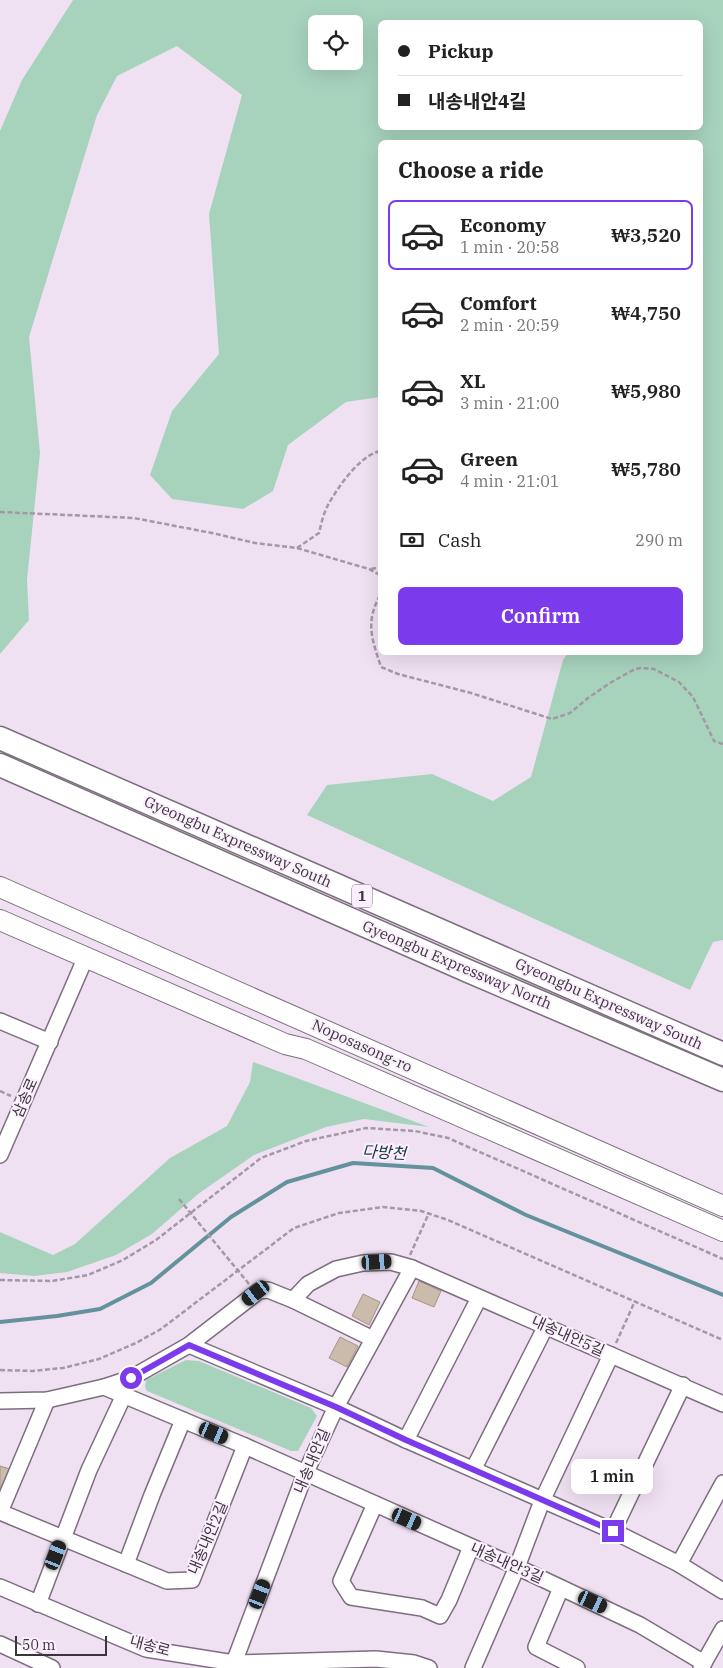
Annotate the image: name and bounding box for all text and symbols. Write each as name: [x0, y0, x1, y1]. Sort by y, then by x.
map controls: [308, 15, 363, 70]
button: locate: [308, 15, 363, 70]
text: Pickup: [428, 39, 493, 63]
text: 내송내안4길: [428, 89, 527, 113]
text: Choose a ride: [398, 155, 544, 184]
icon: car: [400, 213, 445, 258]
text: Economy: [460, 213, 546, 237]
text: ₩3,520: [611, 223, 681, 247]
text: 1 min · 20:58: [460, 237, 559, 257]
icon: car: [400, 291, 445, 336]
text: Comfort: [460, 291, 537, 315]
text: ₩4,750: [611, 301, 681, 325]
text: 2 min · 20:59: [460, 315, 559, 335]
icon: car: [400, 369, 445, 414]
text: XL: [460, 369, 486, 393]
text: ₩5,980: [611, 379, 681, 403]
text: 3 min · 21:00: [460, 393, 559, 413]
icon: car: [400, 447, 445, 492]
text: Green: [460, 447, 518, 471]
text: ₩5,780: [611, 457, 681, 481]
text: 4 min · 21:01: [460, 471, 559, 491]
icon: cash: [398, 526, 426, 554]
text: Cash: [438, 528, 482, 552]
text: 290 m: [635, 530, 683, 550]
button: Confirm: [398, 587, 683, 645]
street label: Gyeongbu Expressway South: [141, 792, 335, 892]
road number: 1: [352, 884, 372, 908]
street label: Gyeongbu Expressway North: [360, 916, 555, 1013]
street label: Gyeongbu Expressway South: [512, 954, 706, 1054]
street label: Noposasong-ro: [309, 1015, 415, 1076]
street label: 삼송로: [7, 1075, 42, 1121]
water label: 다방천: [361, 1141, 409, 1163]
car: [361, 1254, 392, 1270]
car: [239, 1278, 272, 1308]
street label: 내송내안5길: [529, 1311, 608, 1360]
route start: [120, 1367, 142, 1389]
car: [197, 1420, 230, 1446]
street label: 내송내안길: [289, 1425, 334, 1496]
callout: 1 min: [572, 1458, 654, 1494]
text: 1 min: [590, 1466, 634, 1486]
street label: 내송내안2길: [184, 1498, 232, 1577]
car: [390, 1506, 423, 1532]
route end: [602, 1520, 624, 1542]
car: [43, 1538, 68, 1572]
street label: 내송내안3길: [468, 1538, 547, 1587]
car: [247, 1577, 272, 1611]
car: [576, 1589, 609, 1615]
street label: 내송로: [128, 1631, 173, 1660]
scale bar: [15, 1633, 108, 1656]
text: 50 m: [22, 1636, 55, 1654]

